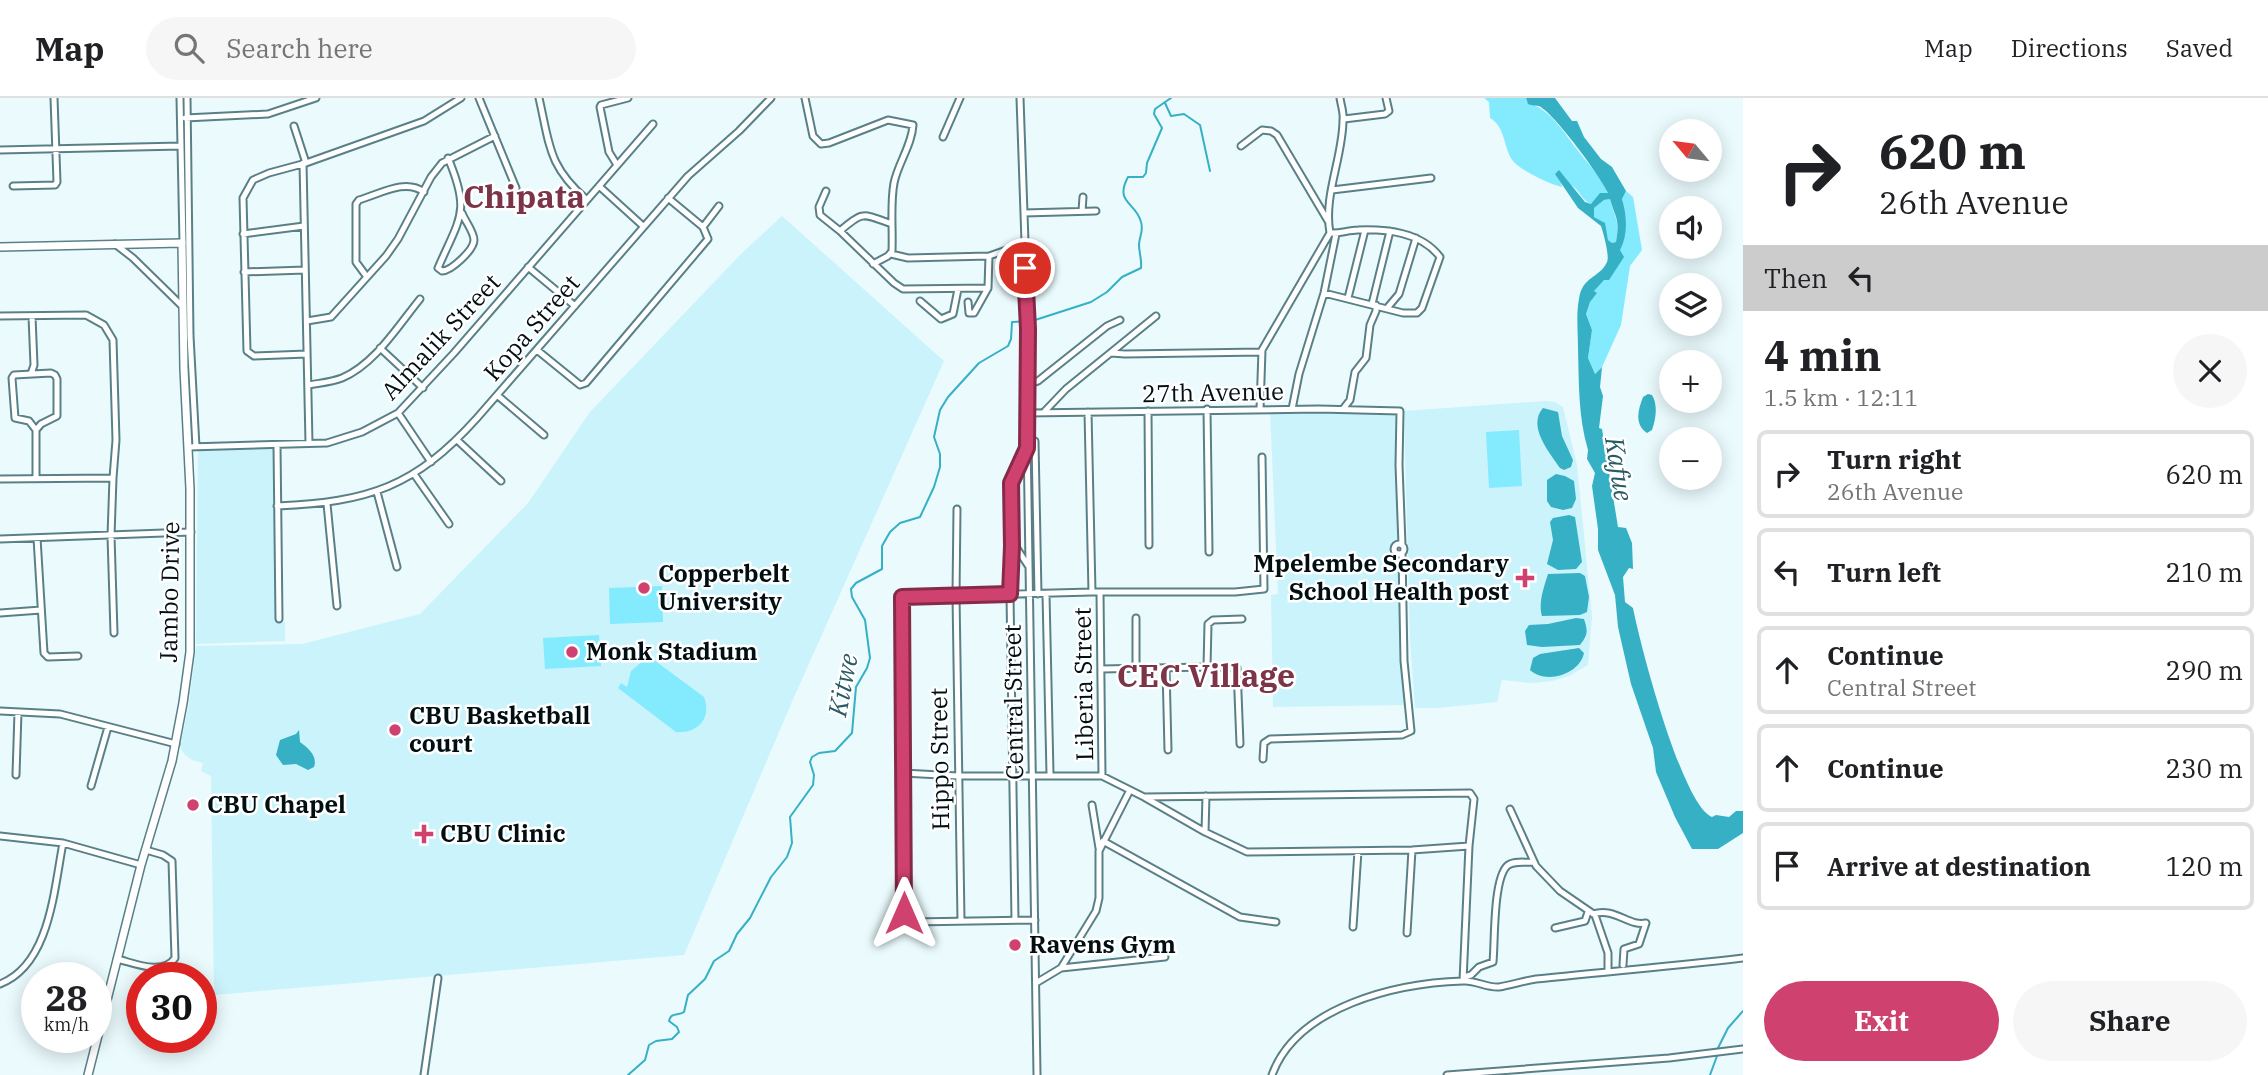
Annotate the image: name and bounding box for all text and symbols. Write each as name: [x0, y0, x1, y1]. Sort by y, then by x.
search box: [146, 17, 636, 80]
text: Map: [35, 27, 104, 70]
icon: search: [170, 29, 208, 67]
text: Search here: [226, 31, 373, 65]
text: Map: [1924, 32, 1973, 64]
text: Directions: [2011, 32, 2128, 64]
text: Saved: [2166, 32, 2233, 64]
north arrow: [1659, 119, 1722, 182]
map controls: [1659, 119, 1722, 490]
text: 620 m: [1879, 119, 2026, 182]
icon: right: [1764, 126, 1855, 217]
district label: Chipata: [463, 175, 585, 217]
text: 26th Avenue: [1879, 181, 2069, 223]
button: sound: [1659, 196, 1722, 259]
pin: [995, 238, 1055, 298]
icon: arrive: [1006, 249, 1044, 287]
icon: left: [1842, 259, 1880, 297]
text: Then: [1764, 261, 1828, 295]
street label: Almalik Street: [374, 266, 507, 406]
street label: Kopa Street: [476, 267, 586, 387]
button: layers: [1659, 273, 1722, 336]
text: 4 min: [1764, 328, 1882, 383]
button: close: [2173, 334, 2247, 408]
button: +: [1659, 350, 1722, 413]
street label: 27th Avenue: [1142, 375, 1284, 409]
text: 1.5 km · 12:11: [1764, 382, 1918, 412]
button: −: [1659, 427, 1722, 490]
water label: Kafue: [1598, 433, 1642, 504]
text: Turn right: [1827, 442, 1961, 476]
icon: right: [1768, 455, 1806, 493]
text: 620 m: [2165, 457, 2243, 491]
text: 26th Avenue: [1827, 476, 1963, 506]
street label: Jambo Drive: [152, 521, 186, 663]
place label: Mpelembe Secondary School Health post: [1253, 547, 1509, 607]
icon: left: [1768, 553, 1806, 591]
text: Turn left: [1827, 555, 1941, 589]
text: 210 m: [2165, 555, 2243, 589]
place label: Copperbelt University: [658, 557, 789, 617]
marker: Mpelembe Secondary School Health post: [1515, 568, 1535, 588]
marker: Copperbelt University: [636, 580, 652, 596]
street label: Liberia Street: [1066, 607, 1100, 761]
street label: Central Street: [996, 624, 1030, 780]
place label: Monk Stadium: [586, 635, 758, 667]
text: Continue: [1827, 638, 1944, 672]
marker: Monk Stadium: [564, 644, 580, 660]
water label: Kitwe: [819, 650, 865, 720]
icon: ahead: [1768, 651, 1806, 689]
text: 290 m: [2165, 653, 2243, 687]
district label: CEC Village: [1117, 654, 1295, 696]
text: Central Street: [1827, 672, 1976, 702]
street label: Hippo Street: [922, 687, 956, 831]
place label: CBU Basketball court: [409, 699, 591, 759]
marker: CBU Basketball court: [387, 722, 403, 738]
icon: ahead: [1768, 749, 1806, 787]
text: Continue: [1827, 751, 1944, 785]
text: 230 m: [2165, 751, 2243, 785]
place label: CBU Chapel: [207, 788, 346, 820]
marker: CBU Chapel: [185, 797, 201, 813]
place label: CBU Clinic: [440, 817, 566, 849]
marker: CBU Clinic: [414, 824, 434, 844]
icon: arrive: [1768, 847, 1806, 885]
text: Arrive at destination: [1827, 849, 2091, 883]
text: 120 m: [2165, 849, 2243, 883]
position arrow: [867, 876, 941, 950]
place label: Ravens Gym: [1029, 928, 1176, 960]
marker: Ravens Gym: [1007, 937, 1023, 953]
speed limit sign: 30: [126, 962, 217, 1053]
text: 28: [45, 975, 88, 1021]
button: Exit: [1764, 981, 1999, 1061]
button: Share: [2013, 981, 2247, 1061]
text: km/h: [44, 1013, 89, 1036]

